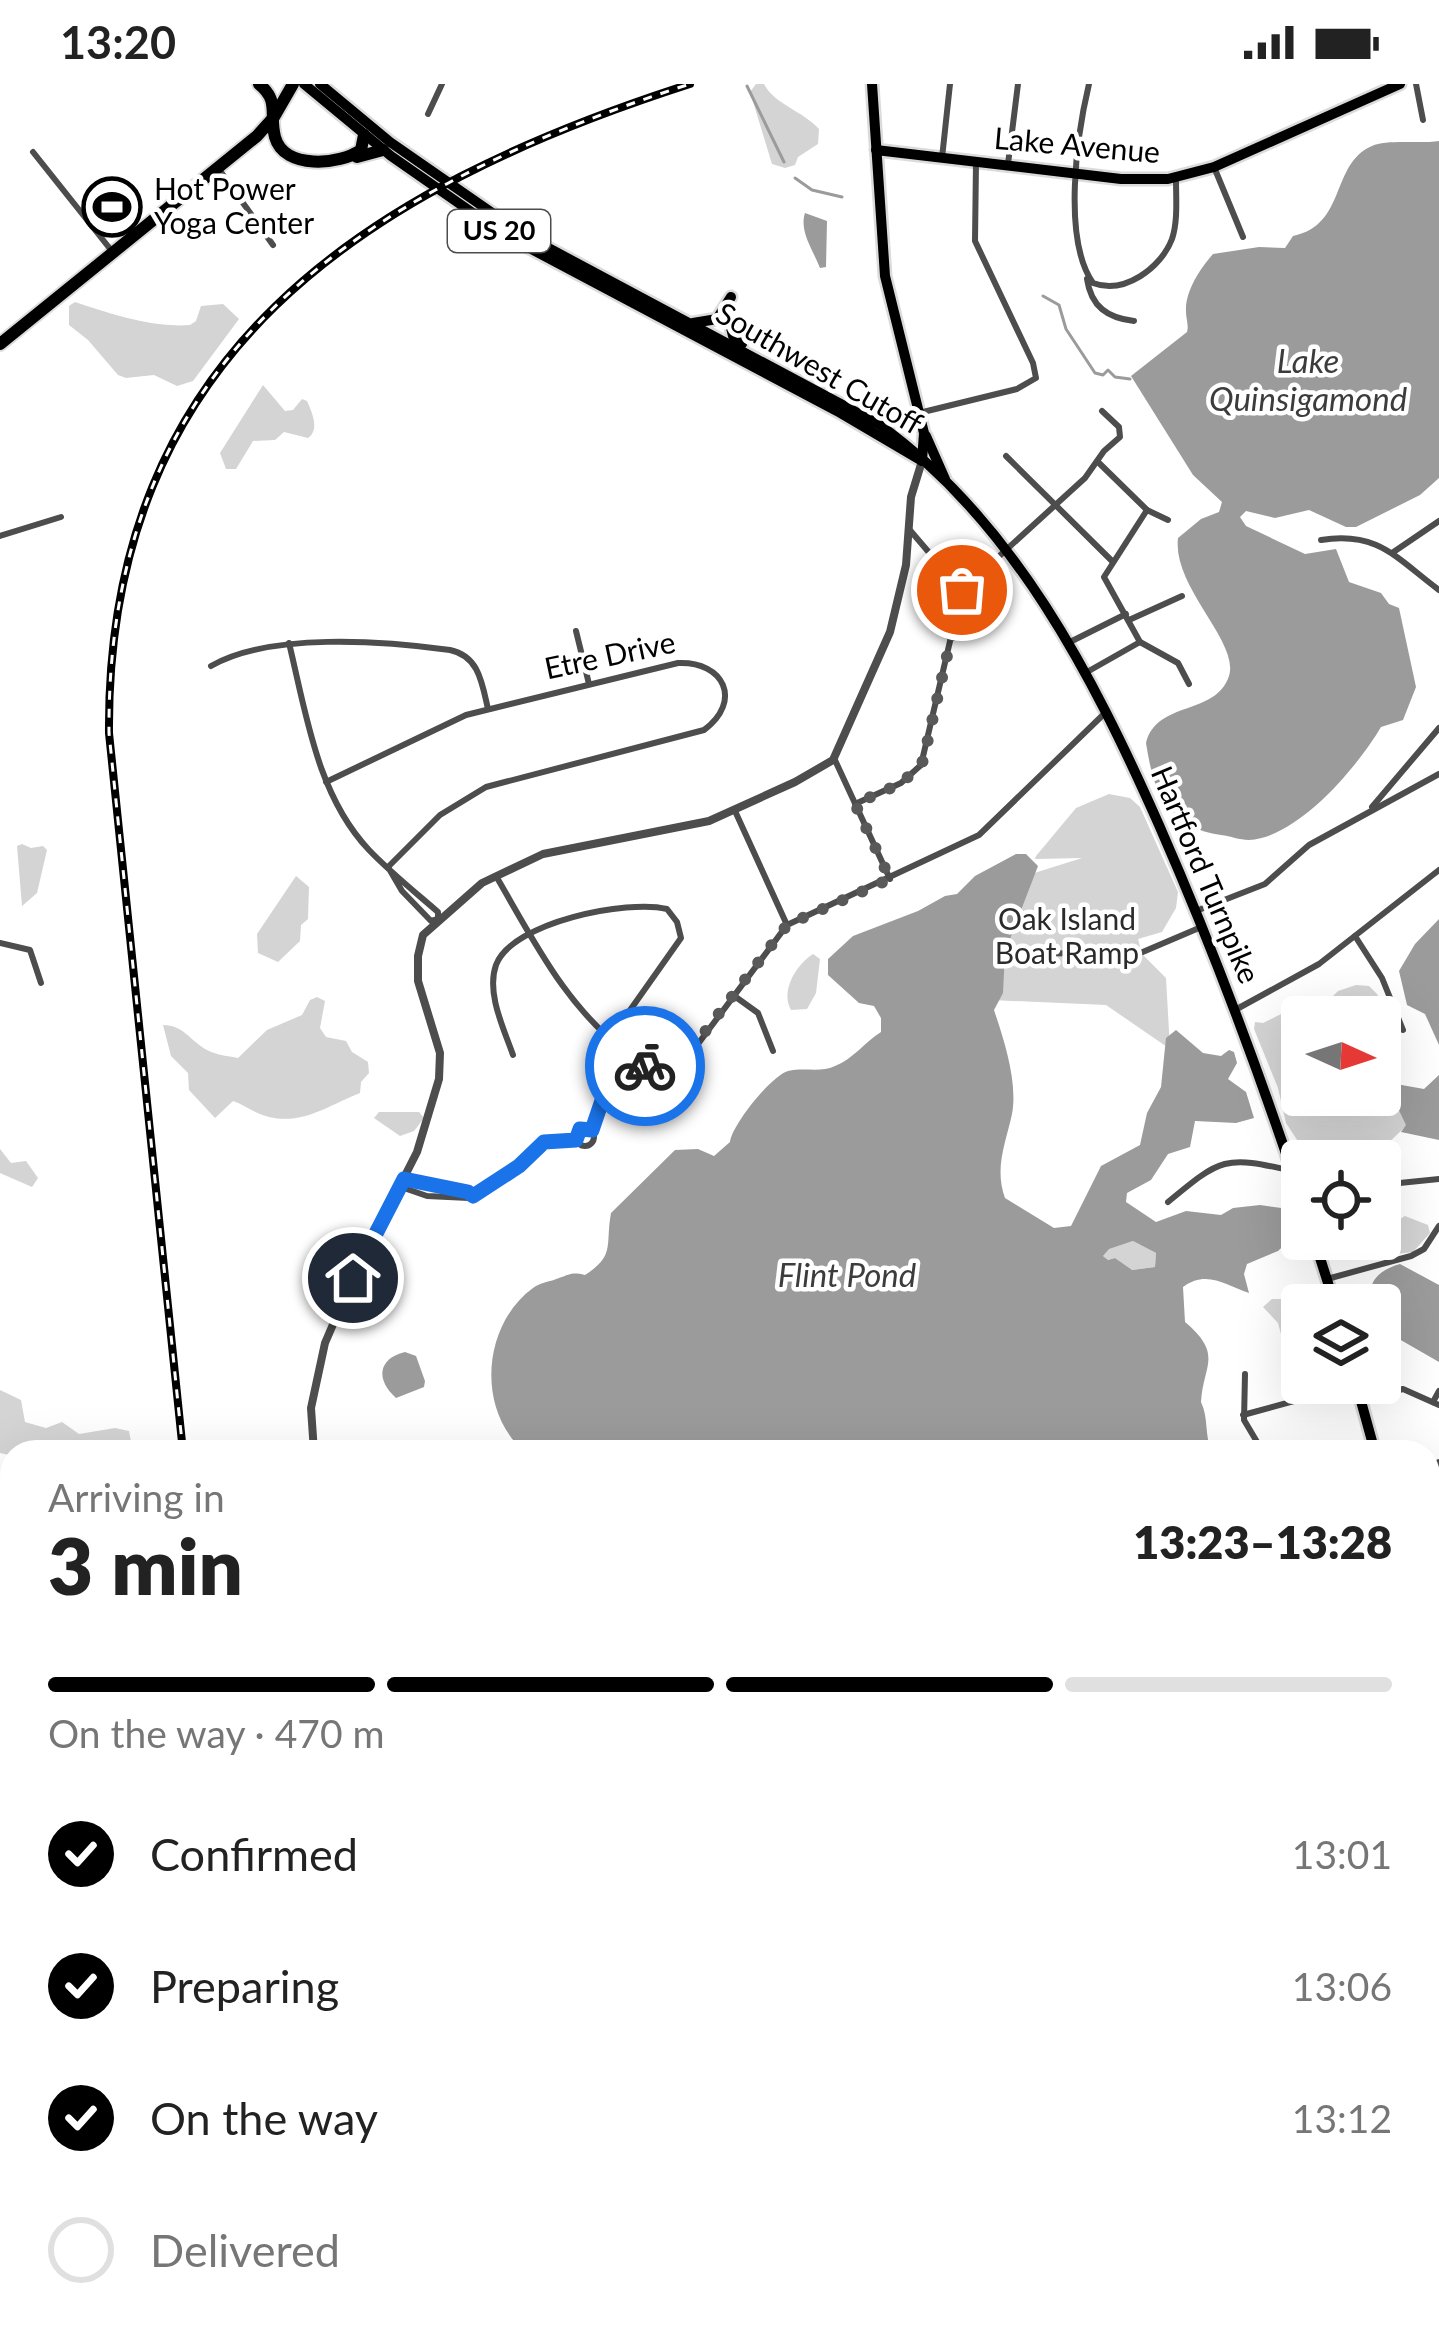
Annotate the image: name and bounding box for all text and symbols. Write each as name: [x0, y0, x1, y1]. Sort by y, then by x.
text: 13:20: [60, 15, 176, 69]
street label: Lake Avenue: [993, 119, 1162, 169]
place label: Hot Power Yoga Center: [154, 170, 314, 240]
sports icon: Hot Power Yoga Center: [81, 176, 143, 238]
road number: US 20: [448, 210, 550, 252]
street label: Southwest Cutoff: [711, 294, 929, 441]
water label: Lake Quinsigamond: [1209, 340, 1408, 418]
pin: [911, 539, 1013, 641]
icon: bag: [929, 557, 995, 623]
street label: Etre Drive: [541, 623, 678, 685]
street label: Hartford Turnpike: [1145, 760, 1269, 988]
park label: Oak Island Boat Ramp: [995, 900, 1139, 970]
north arrow: [1281, 996, 1401, 1116]
map controls: [1281, 996, 1401, 1404]
courier: [585, 1006, 705, 1126]
icon: bike: [612, 1033, 678, 1099]
button: locate: [1281, 1140, 1401, 1260]
pin: [302, 1227, 404, 1329]
icon: home: [320, 1245, 386, 1311]
water label: Flint Pond: [778, 1254, 917, 1294]
button: layers: [1281, 1284, 1401, 1404]
text: Arriving in: [48, 1474, 225, 1520]
text: 13:23–13:28: [1133, 1515, 1392, 1569]
text: 3 min: [48, 1518, 243, 1612]
text: On the way · 470 m: [48, 1710, 385, 1756]
icon: check: [48, 1821, 114, 1887]
text: Confirmed: [150, 1827, 358, 1881]
text: 13:01: [1292, 1831, 1392, 1877]
icon: check: [48, 1953, 114, 2019]
text: Preparing: [150, 1959, 339, 2013]
text: 13:06: [1292, 1963, 1392, 2009]
icon: check: [48, 2085, 114, 2151]
text: On the way: [150, 2091, 378, 2145]
text: 13:12: [1292, 2095, 1392, 2141]
text: Delivered: [150, 2223, 340, 2277]

